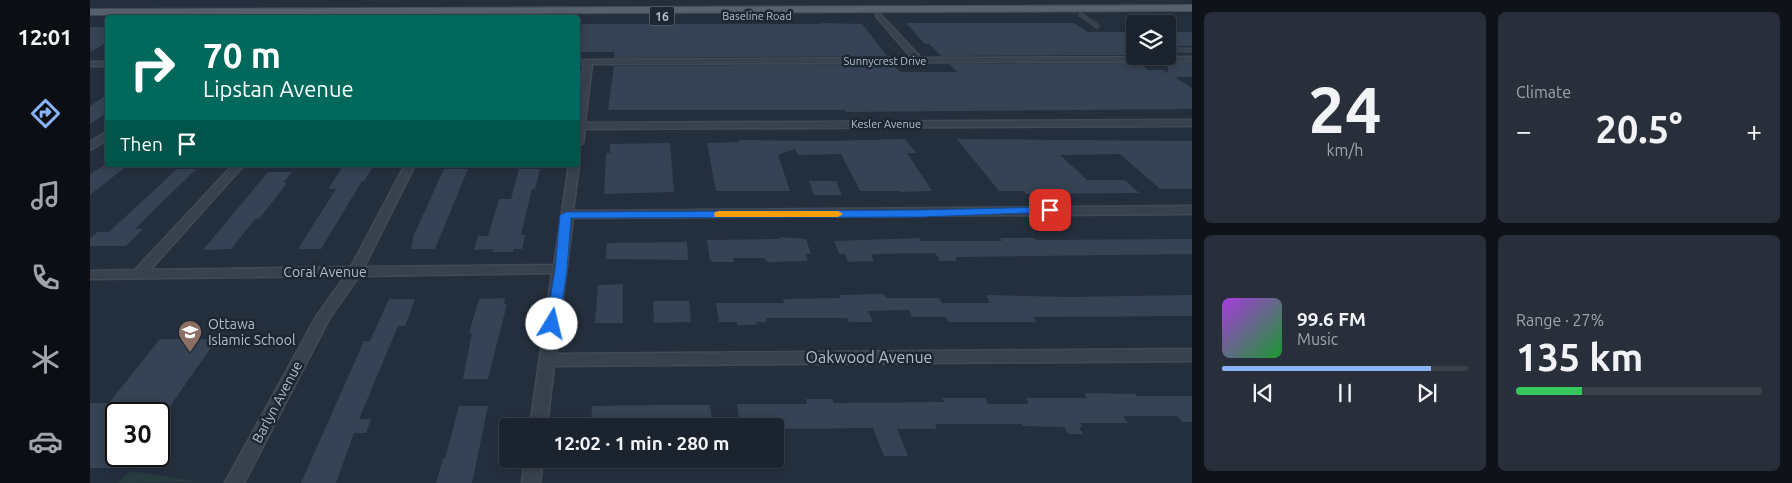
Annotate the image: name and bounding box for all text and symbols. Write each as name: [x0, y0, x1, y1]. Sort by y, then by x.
road number: 16: [650, 7, 674, 26]
street label: Baseline Road: [722, 10, 792, 22]
map controls: [1126, 15, 1176, 65]
button: layers: [1126, 15, 1176, 65]
text: 12:01: [17, 24, 73, 49]
icon: right: [120, 35, 185, 100]
text: 70 m: [203, 35, 281, 75]
street label: Sunnycrest Drive: [844, 55, 926, 67]
text: 24: [1308, 72, 1382, 145]
text: Lipstan Avenue: [203, 76, 354, 101]
text: Climate: [1516, 83, 1571, 101]
icon: directions: [28, 96, 63, 131]
text: 20.5°: [1595, 108, 1683, 150]
text: −: [1516, 115, 1532, 146]
text: +: [1746, 115, 1762, 146]
street label: Kesler Avenue: [851, 118, 921, 130]
icon: arrive: [173, 130, 201, 158]
text: Then: [120, 133, 163, 155]
text: km/h: [1327, 141, 1363, 159]
icon: music: [28, 178, 63, 213]
pin: [1029, 189, 1071, 231]
icon: arrive: [1036, 196, 1064, 224]
icon: phone: [28, 260, 63, 295]
street label: Coral Avenue: [283, 264, 367, 280]
position arrow: [525, 297, 577, 349]
text: 99.6 FM: [1297, 308, 1366, 330]
text: Range · 27%: [1516, 311, 1604, 329]
place label: Ottawa Islamic School: [208, 316, 296, 348]
school or university icon: Ottawa Islamic School: [177, 319, 203, 353]
text: Music: [1297, 330, 1338, 348]
text: 135 km: [1516, 336, 1643, 378]
icon: climate: [28, 342, 63, 377]
street label: Oakwood Avenue: [806, 348, 932, 366]
street label: Barlyn Avenue: [249, 358, 305, 446]
icon: previous: [1249, 379, 1277, 407]
icon: pause: [1331, 379, 1359, 407]
icon: next: [1413, 379, 1441, 407]
speed limit sign: 30: [105, 402, 170, 467]
icon: car: [28, 424, 63, 459]
text: 12:02 · 1 min · 280 m: [554, 432, 729, 454]

